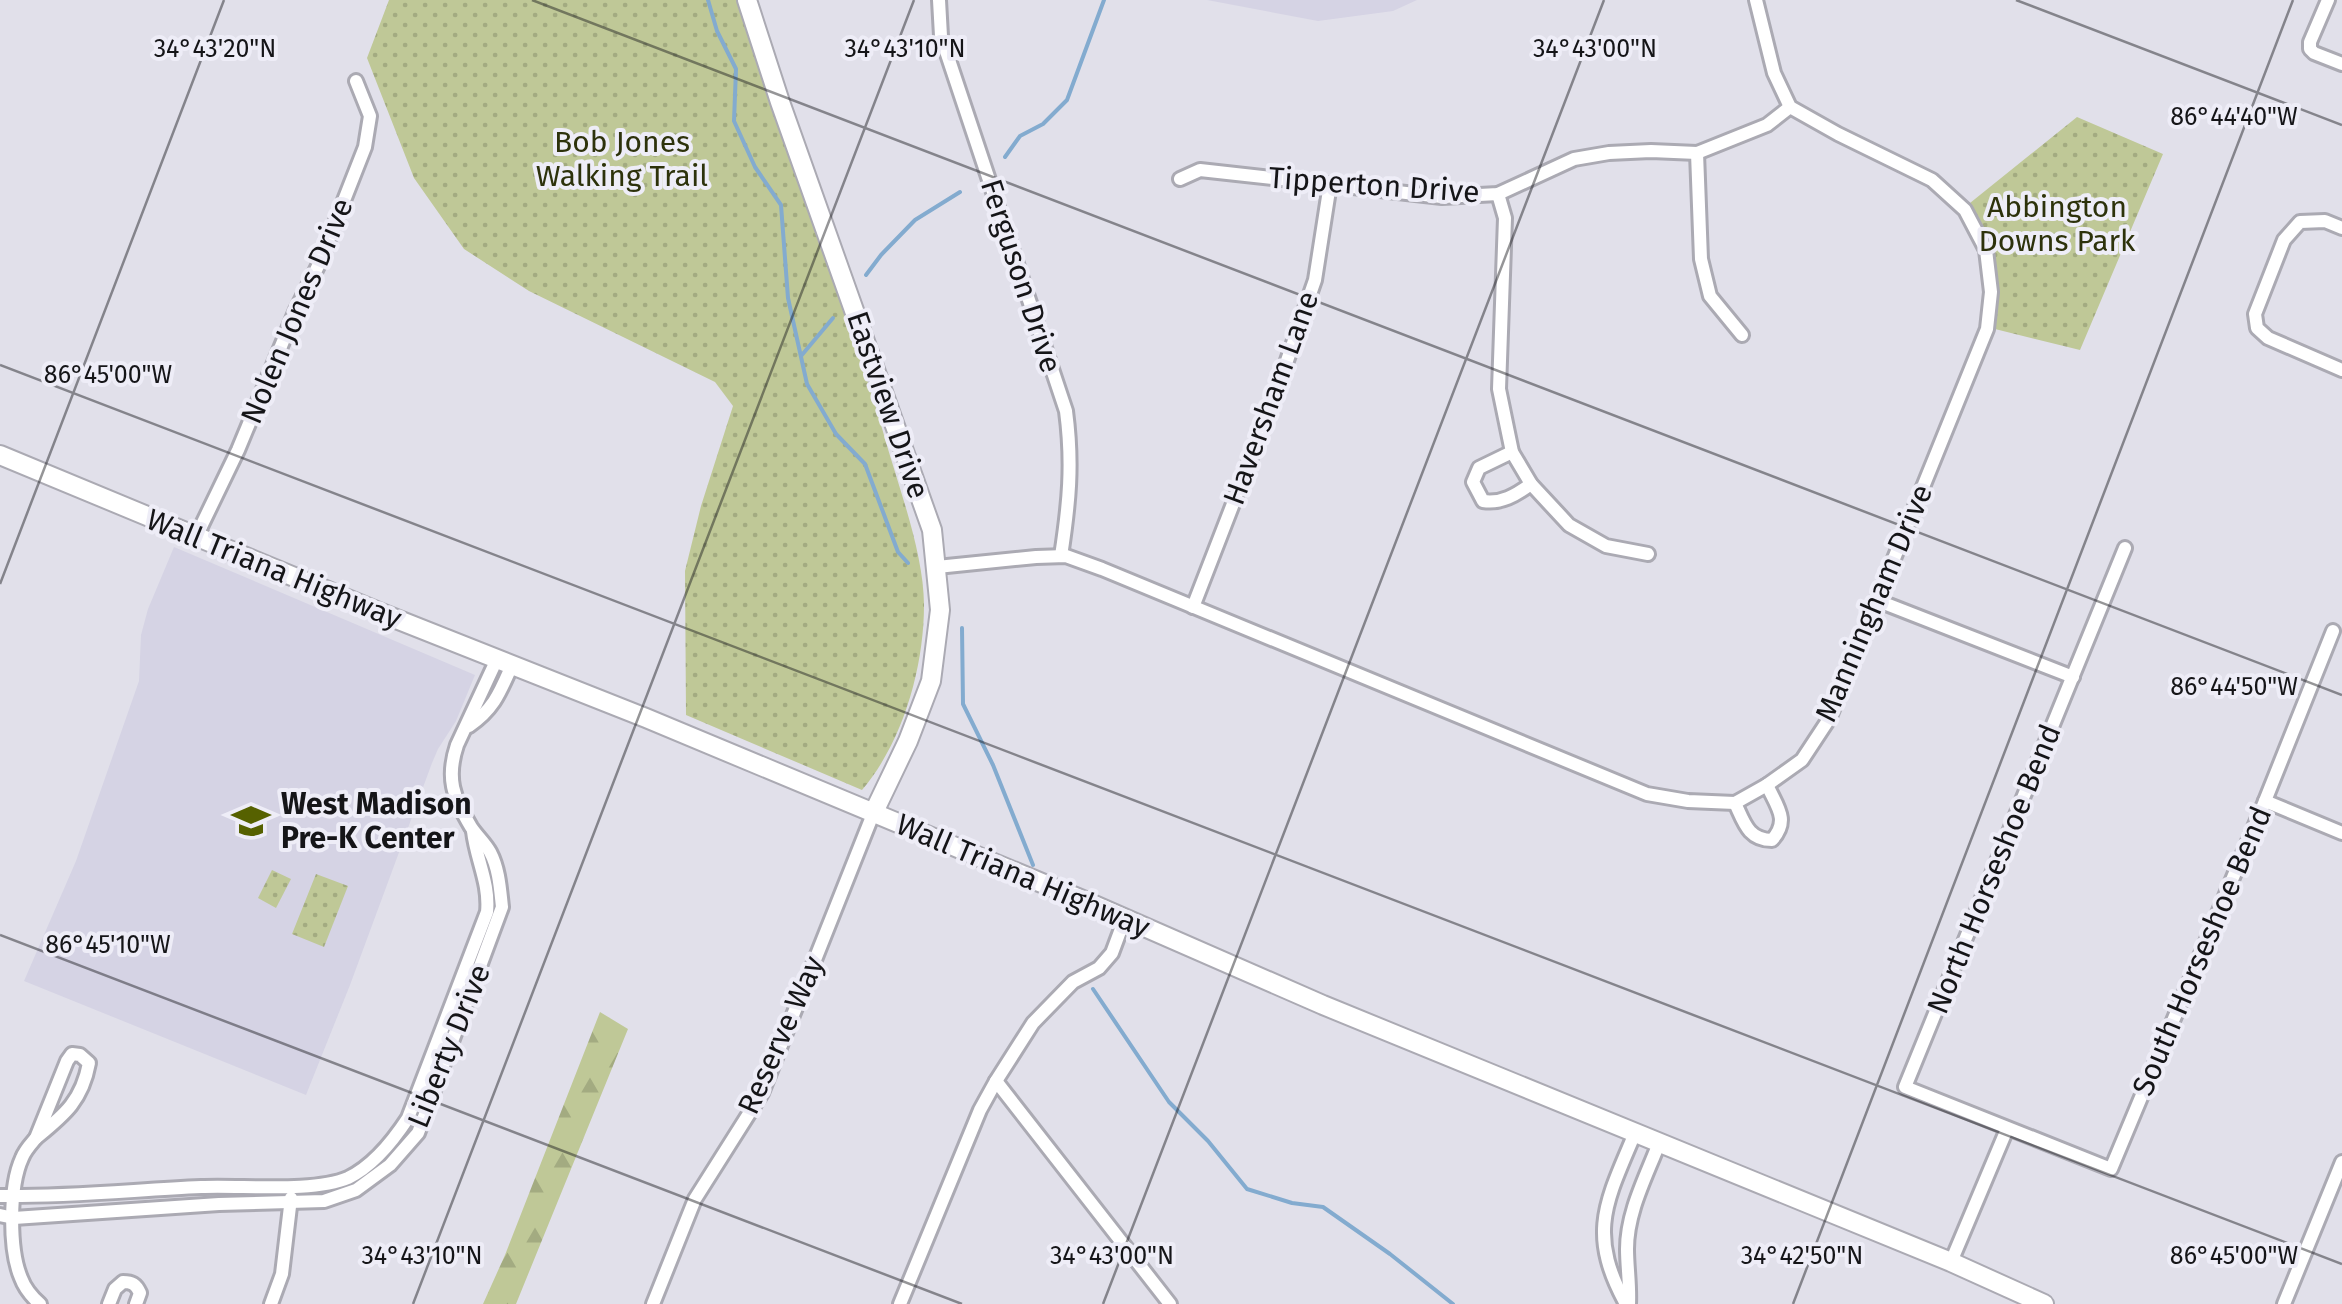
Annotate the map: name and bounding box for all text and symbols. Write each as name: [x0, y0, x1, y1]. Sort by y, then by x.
text: 34°43'20"N: [154, 34, 276, 64]
text: 34°43'10"N: [844, 34, 966, 64]
text: 34°43'00"N: [1533, 34, 1657, 64]
text: 86°44'40"W: [2170, 102, 2298, 132]
park label: Bob Jones Walking Trail: [536, 124, 708, 194]
street label: Tipperton Drive: [1267, 160, 1481, 210]
street label: Ferguson Drive: [973, 175, 1069, 377]
park label: Abbington Downs Park: [1979, 189, 2136, 259]
street label: Nolen Jones Drive: [233, 193, 361, 429]
street label: Haversham Lane: [1216, 286, 1326, 510]
street label: Eastview Drive: [839, 307, 937, 503]
text: 86°45'00"W: [44, 360, 172, 390]
street label: Manningham Drive: [1808, 479, 1940, 727]
street label: Wall Triana Highway: [141, 501, 407, 637]
text: 86°44'50"W: [2170, 672, 2298, 702]
street label: North Horseshoe Bend: [1919, 719, 2069, 1019]
place label: West Madison Pre-K Center: [281, 786, 472, 856]
school or university icon: West Madison Pre-K Center: [230, 800, 272, 842]
street label: South Horseshoe Bend: [2125, 801, 2279, 1101]
street label: Wall Triana Highway: [891, 806, 1155, 946]
text: 86°45'10"W: [45, 930, 171, 960]
street label: Reserve Way: [730, 950, 832, 1120]
street label: Liberty Drive: [400, 959, 498, 1133]
text: 34°43'10"N: [361, 1241, 483, 1271]
text: 34°43'00"N: [1050, 1241, 1174, 1271]
text: 34°42'50"N: [1741, 1241, 1863, 1271]
text: 86°45'00"W: [2170, 1241, 2298, 1271]

